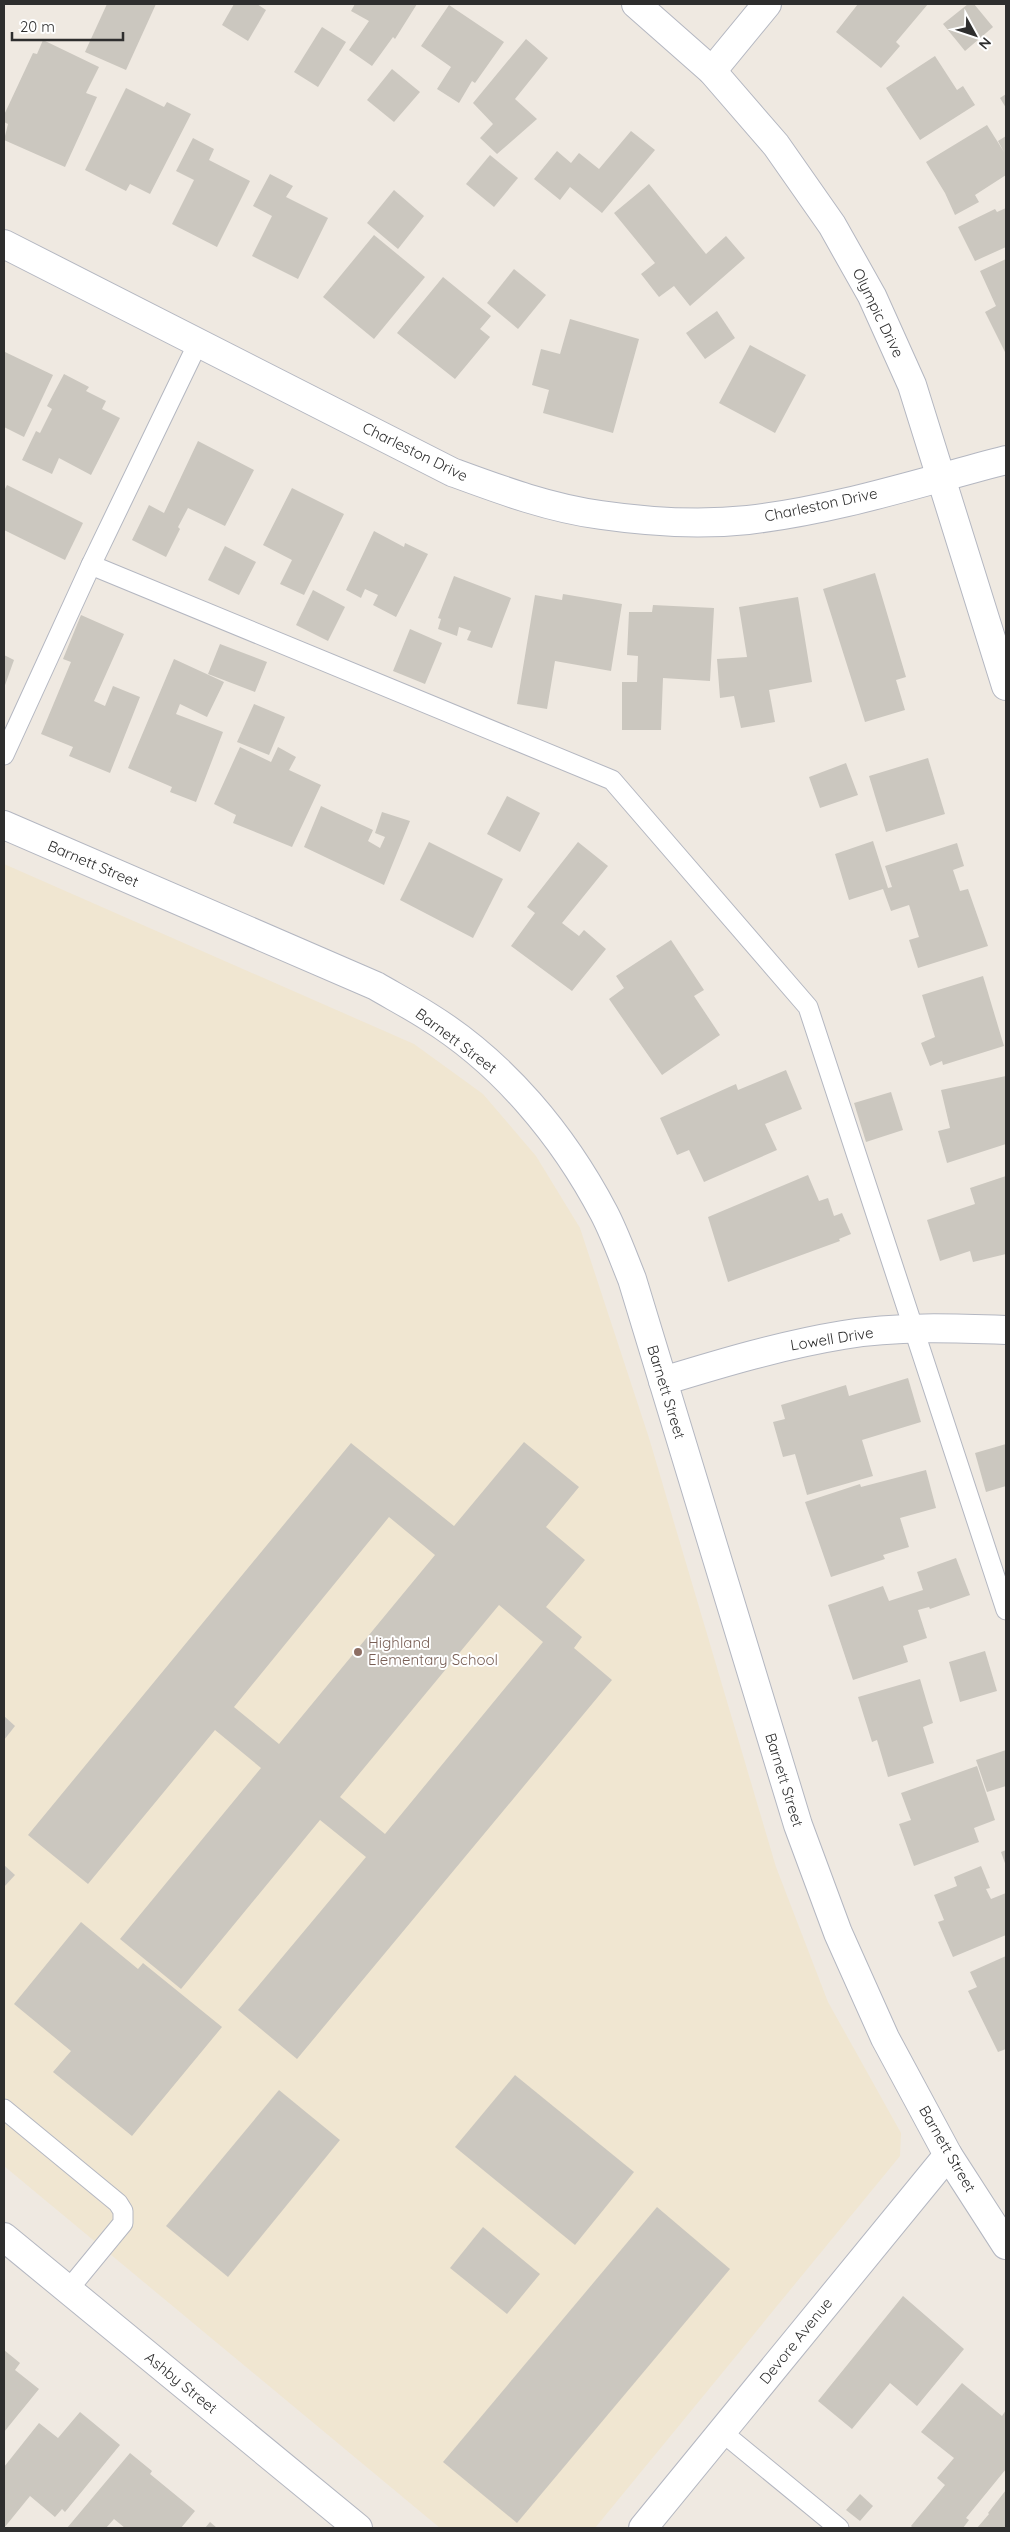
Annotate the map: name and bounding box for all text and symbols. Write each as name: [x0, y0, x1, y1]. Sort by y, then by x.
scale bar: [12, 10, 124, 42]
north arrow: [950, 10, 1000, 60]
text: 20 m: [20, 17, 55, 36]
text: N: [975, 34, 995, 53]
street label: Olympic Drive: [849, 265, 908, 361]
street label: Charleston Drive: [359, 418, 471, 485]
street label: Charleston Drive: [763, 483, 879, 526]
street label: Barnett Street: [45, 836, 142, 891]
street label: Barnett Street: [412, 1004, 501, 1077]
street label: Lowell Drive: [789, 1323, 875, 1354]
street label: Barnett Street: [643, 1343, 690, 1441]
place label: Highland Elementary School: [368, 1633, 498, 1669]
marker: Highland Elementary School: [352, 1646, 364, 1658]
street label: Barnett Street: [761, 1731, 808, 1829]
street label: Barnett Street: [915, 2102, 980, 2196]
street label: Devore Avenue: [755, 2294, 836, 2388]
street label: Ashby Street: [141, 2348, 221, 2418]

